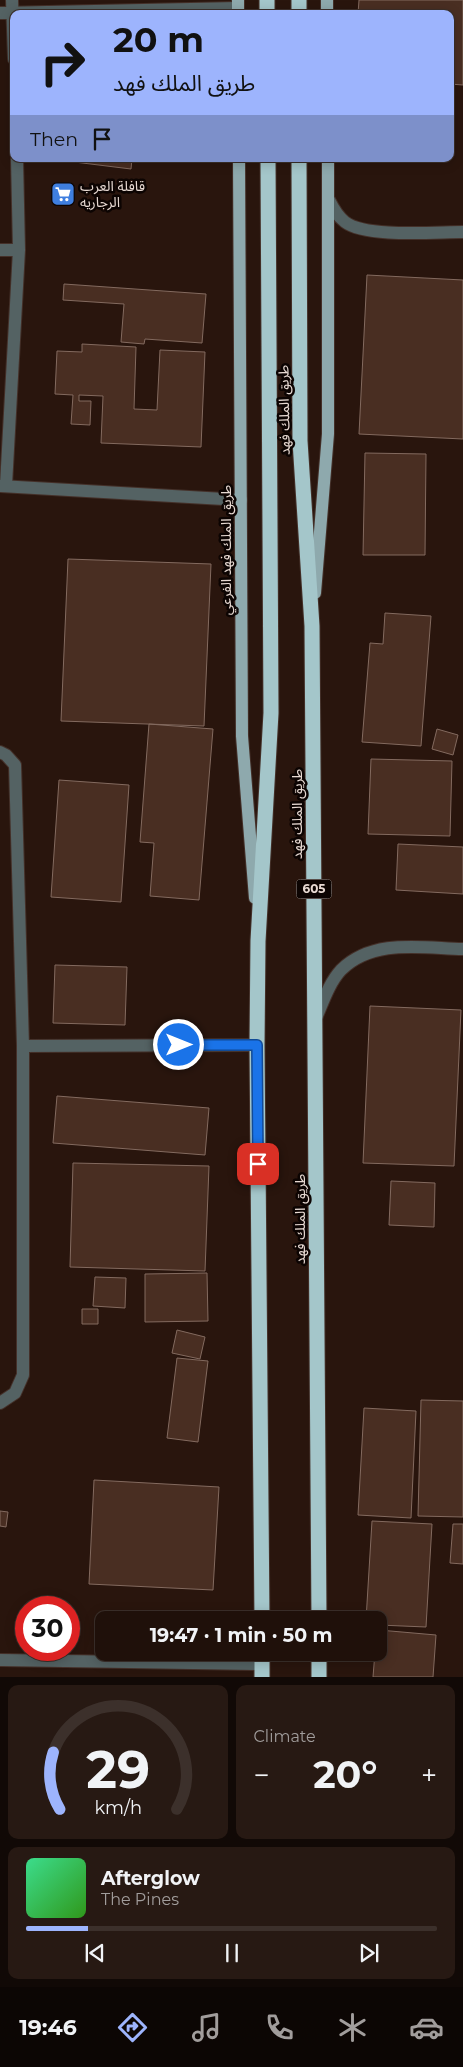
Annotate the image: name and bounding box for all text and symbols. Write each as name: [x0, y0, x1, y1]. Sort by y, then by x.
text: 20 m: [113, 18, 204, 61]
icon: right: [30, 30, 95, 95]
text: طريق الملك فهد: [113, 70, 255, 97]
icon: arrive: [88, 125, 116, 153]
text: Then: [30, 128, 78, 151]
place label: قافلة العرب الرجاريه: [80, 177, 145, 211]
supermarket icon: قافلة العرب الرجاريه: [50, 181, 76, 207]
street label: طريق الملك فهد: [274, 365, 295, 455]
street label: طريق الملك فهد الفرعي: [217, 485, 237, 615]
street label: طريق الملك فهد: [288, 769, 307, 859]
road number: 605: [296, 880, 332, 899]
position arrow: [152, 1018, 204, 1070]
pin: [237, 1143, 279, 1185]
icon: arrive: [244, 1150, 272, 1178]
street label: طريق الملك فهد: [291, 1174, 310, 1264]
speed limit sign: 30: [15, 1596, 80, 1661]
text: 19:47 · 1 min · 50 m: [150, 1624, 332, 1647]
text: Climate: [254, 1727, 316, 1746]
text: 29: [86, 1738, 150, 1801]
text: 20°: [313, 1751, 377, 1798]
text: −: [254, 1758, 270, 1792]
text: +: [421, 1758, 437, 1792]
text: km/h: [94, 1797, 142, 1818]
text: Afterglow: [101, 1867, 200, 1890]
text: The Pines: [101, 1890, 179, 1909]
icon: previous: [81, 1939, 109, 1967]
icon: pause: [218, 1939, 246, 1967]
icon: next: [355, 1939, 383, 1967]
icon: directions: [115, 2010, 150, 2045]
icon: music: [189, 2010, 224, 2045]
icon: phone: [262, 2010, 297, 2045]
icon: climate: [335, 2010, 370, 2045]
icon: car: [409, 2010, 444, 2045]
text: 19:46: [19, 2014, 77, 2041]

